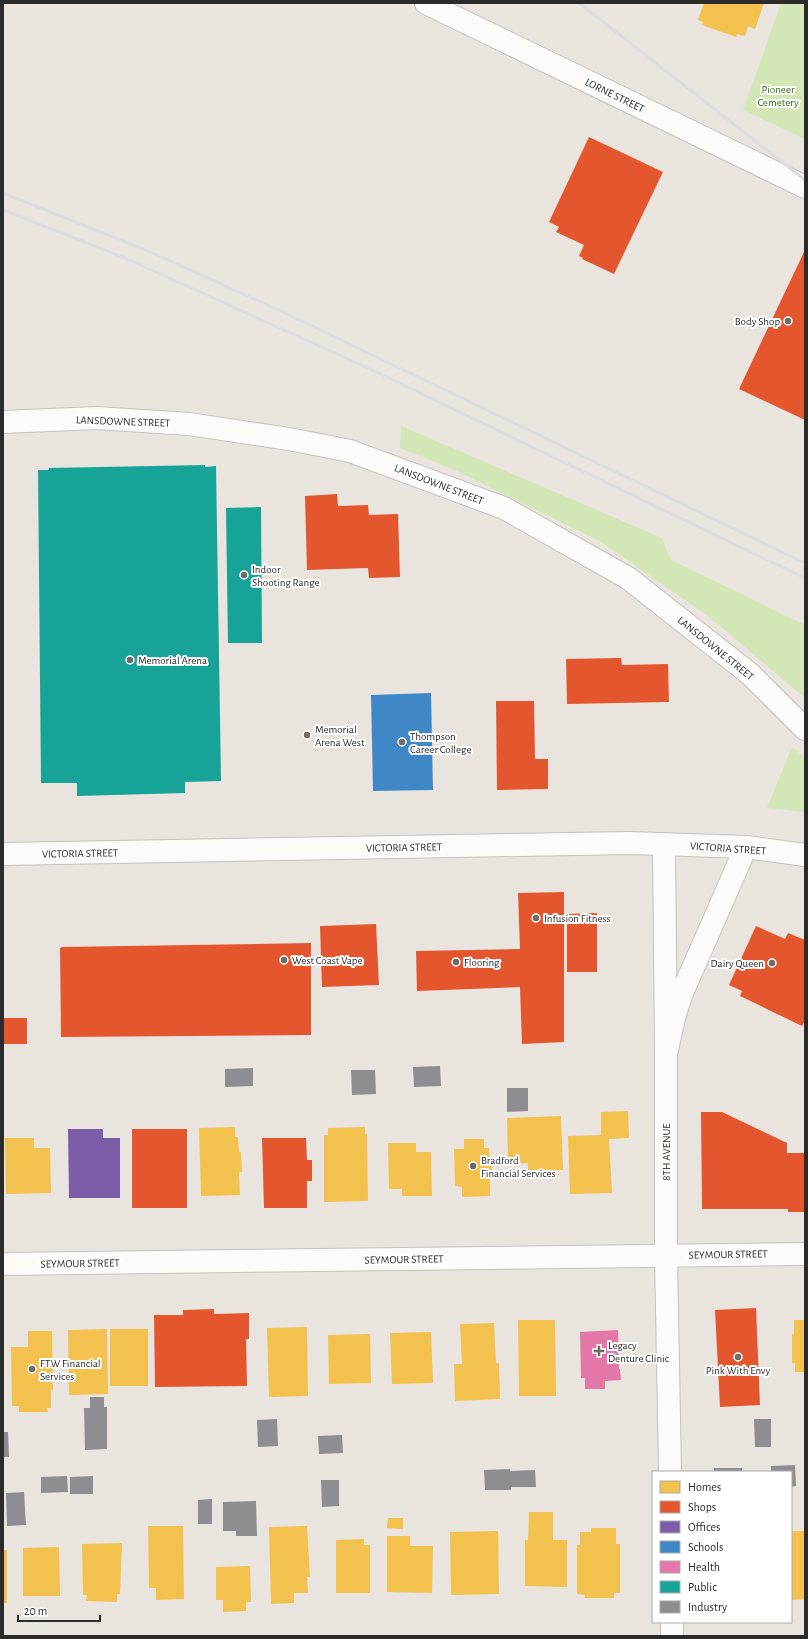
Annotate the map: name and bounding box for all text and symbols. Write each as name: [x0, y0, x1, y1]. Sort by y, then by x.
street label: LORNE STREET: [583, 76, 647, 115]
park label: Pioneer Cemetery: [757, 84, 799, 108]
place label: Body Shop: [735, 316, 780, 327]
marker: Body Shop: [783, 316, 793, 326]
street label: LANSDOWNE STREET: [76, 414, 171, 429]
street label: LANSDOWNE STREET: [393, 462, 485, 507]
place label: Indoor Shooting Range: [252, 564, 320, 588]
marker: Indoor Shooting Range: [239, 570, 249, 580]
street label: LANSDOWNE STREET: [675, 614, 756, 683]
marker: Memorial Arena: [125, 655, 135, 665]
place label: Memorial Arena: [138, 655, 207, 666]
place label: Memorial Arena West: [315, 724, 365, 748]
marker: Memorial Arena West: [302, 730, 312, 740]
place label: Thompson Career College: [410, 731, 471, 755]
marker: Thompson Career College: [397, 737, 407, 747]
street label: VICTORIA STREET: [689, 840, 767, 857]
street label: VICTORIA STREET: [366, 841, 443, 854]
street label: VICTORIA STREET: [42, 847, 119, 860]
marker: Infusion Fitness: [531, 913, 541, 923]
place label: Infusion Fitness: [544, 913, 611, 924]
marker: West Coast Vape: [279, 955, 289, 965]
place label: West Coast Vape: [292, 955, 363, 966]
marker: Flooring: [451, 957, 461, 967]
place label: Flooring: [464, 957, 500, 968]
place label: Dairy Queen: [711, 958, 764, 969]
marker: Dairy Queen: [767, 958, 777, 968]
street label: 8TH AVENUE: [661, 1123, 672, 1181]
place label: Bradford Financial Services: [481, 1155, 556, 1179]
marker: Bradford Financial Services: [468, 1161, 478, 1171]
street label: SEYMOUR STREET: [688, 1248, 768, 1261]
street label: SEYMOUR STREET: [364, 1253, 444, 1266]
street label: SEYMOUR STREET: [40, 1257, 120, 1270]
place label: Legacy Denture Clinic: [608, 1340, 670, 1364]
marker: Legacy Denture Clinic: [593, 1345, 605, 1357]
marker: Pink With Envy: [733, 1352, 743, 1362]
place label: FTW Financial Services: [40, 1358, 101, 1382]
marker: FTW Financial Services: [27, 1364, 37, 1374]
place label: Pink With Envy: [706, 1365, 771, 1376]
legend: [652, 1471, 792, 1623]
text: Homes: [688, 1481, 721, 1493]
text: Shops: [688, 1501, 716, 1513]
text: Offices: [688, 1521, 721, 1533]
text: Schools: [688, 1541, 723, 1553]
text: Health: [688, 1561, 720, 1573]
text: Public: [688, 1581, 717, 1593]
scale bar: [18, 1597, 100, 1623]
text: Industry: [688, 1601, 727, 1614]
text: 20 m: [24, 1605, 47, 1617]

